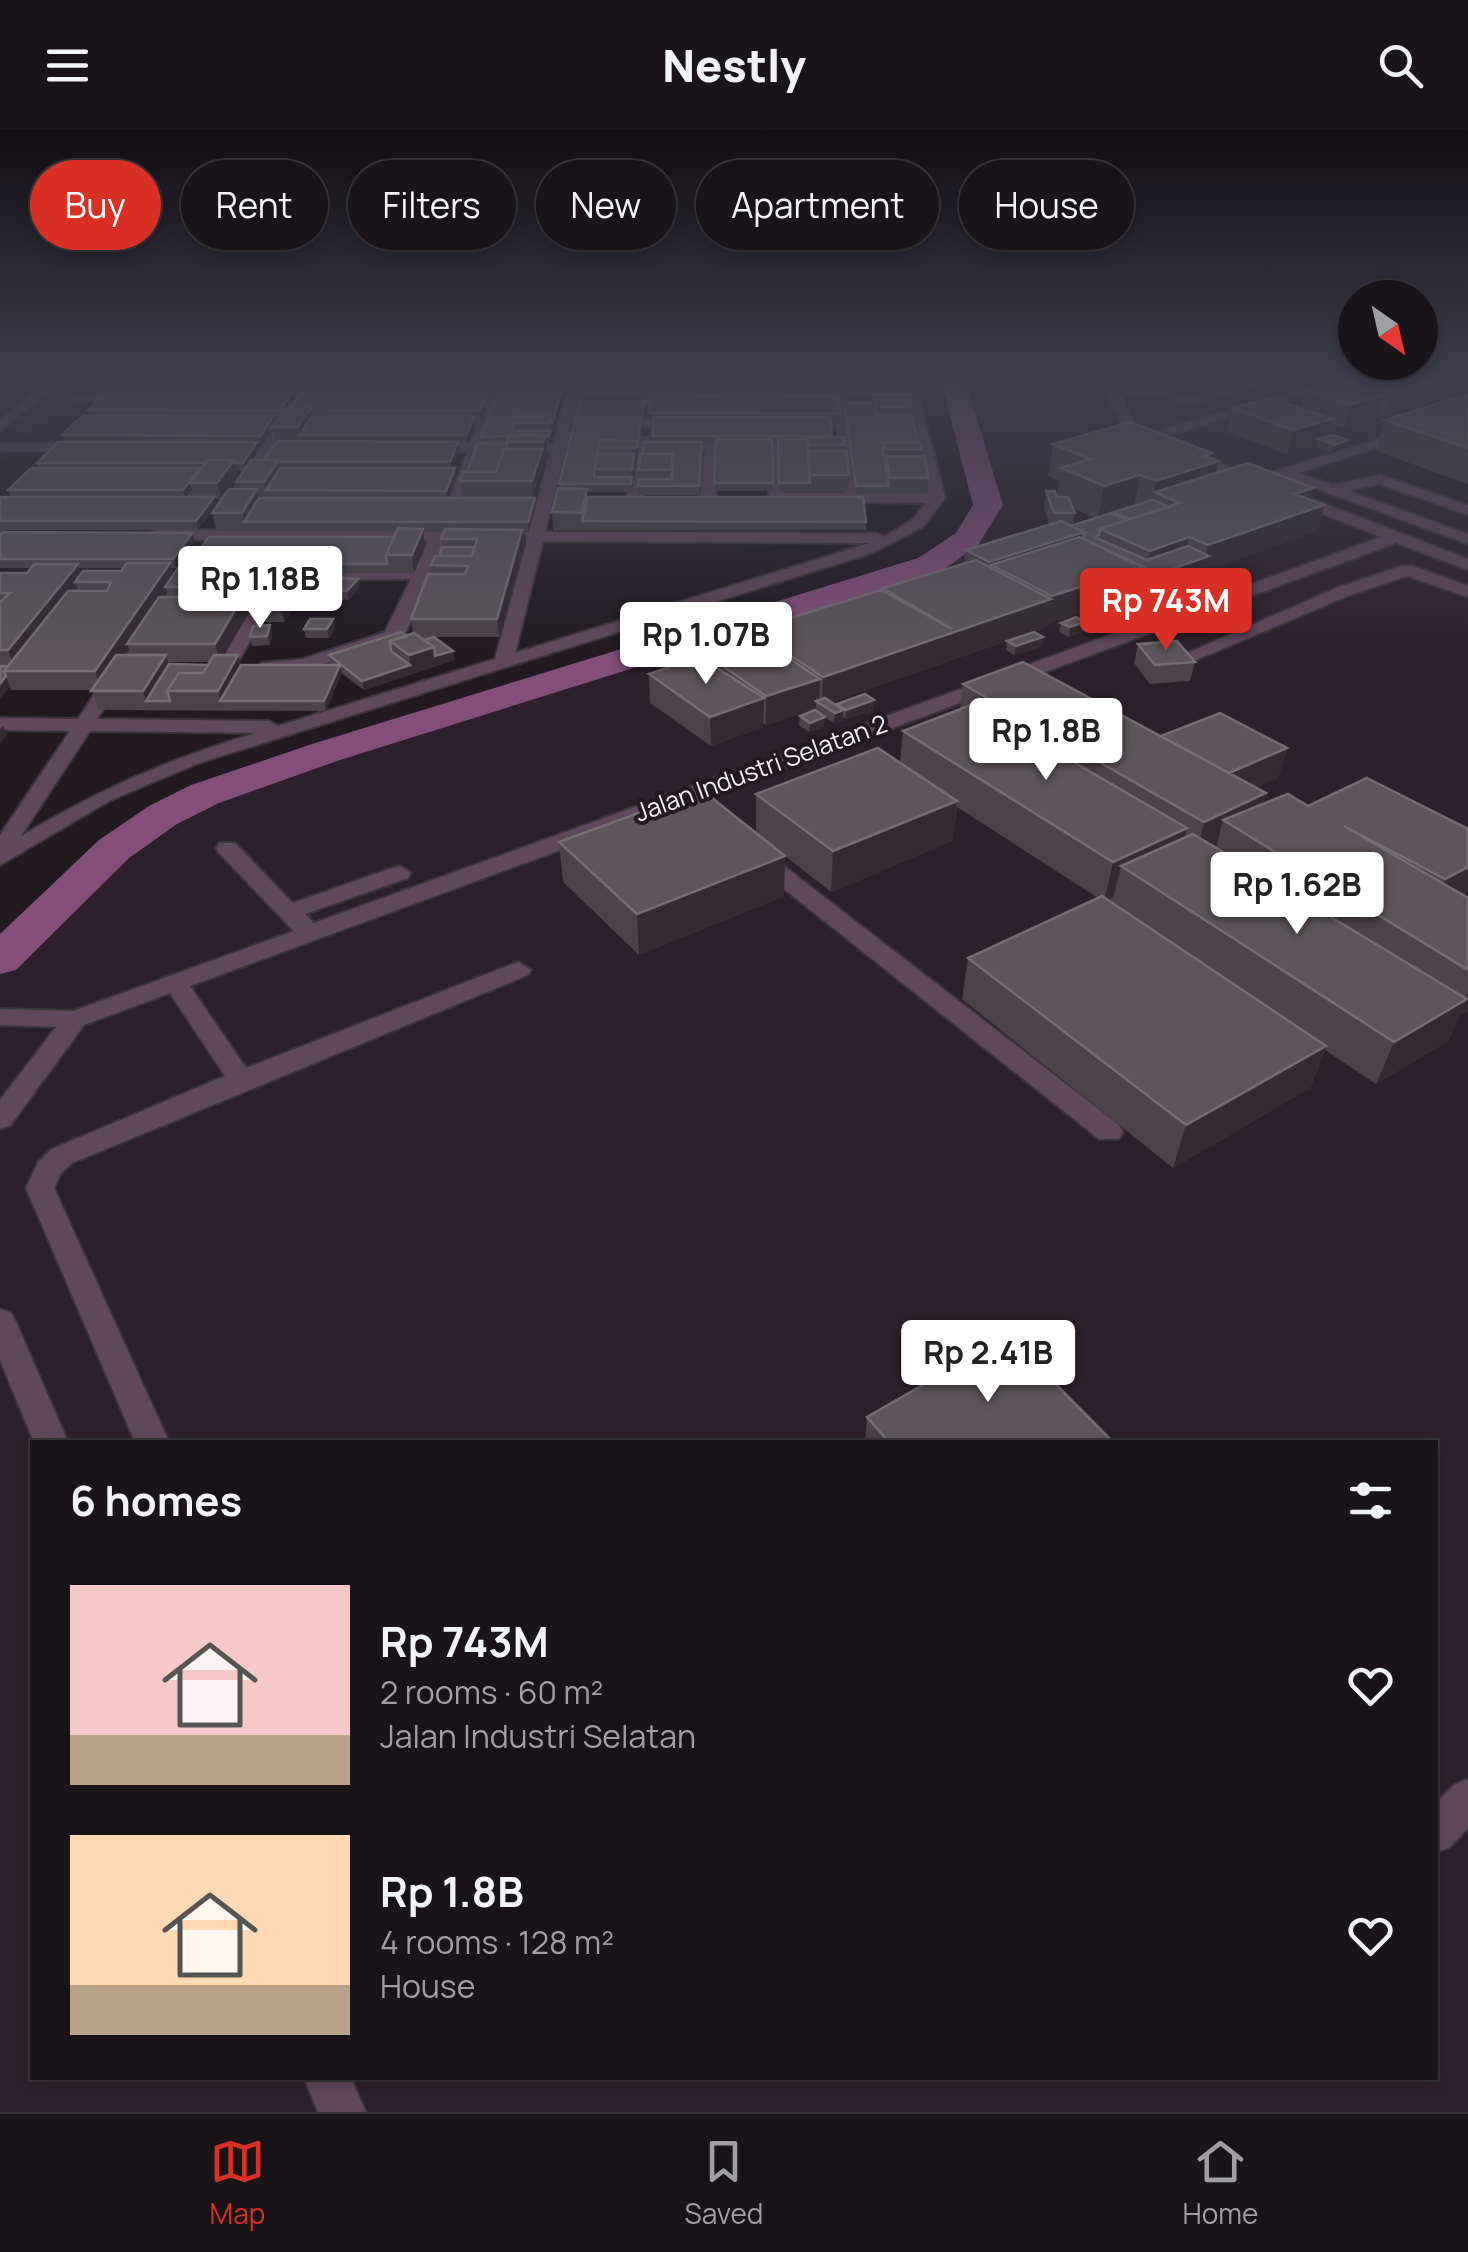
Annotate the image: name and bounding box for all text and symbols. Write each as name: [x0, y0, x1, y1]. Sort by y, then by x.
text: Nestly: [662, 34, 806, 96]
icon: menu: [40, 38, 95, 93]
icon: search: [1373, 38, 1428, 93]
chip: Buy: [30, 160, 161, 250]
chip: Rent: [181, 160, 328, 250]
chip: Filters: [348, 160, 516, 250]
chip: New: [536, 160, 676, 250]
chip: Apartment: [696, 160, 939, 250]
chip: House: [959, 160, 1134, 250]
north arrow: [1338, 280, 1438, 380]
map controls: [1338, 280, 1438, 380]
pin: Rp 1.18B: [157, 546, 363, 631]
text: Rp 1.18B: [200, 556, 320, 600]
pin: Rp 743M: [1074, 568, 1258, 653]
text: Rp 743M: [1102, 578, 1230, 622]
pin: Rp 1.07B: [603, 602, 809, 687]
text: Rp 1.07B: [642, 612, 770, 656]
pin: Rp 1.8B: [954, 698, 1138, 783]
street label: Jalan Industri Selatan 2: [630, 706, 892, 829]
text: Rp 1.8B: [991, 708, 1101, 752]
pin: Rp 1.62B: [1194, 852, 1400, 937]
text: Rp 1.62B: [1233, 862, 1361, 906]
pin: Rp 2.41B: [885, 1320, 1091, 1405]
text: Rp 2.41B: [923, 1330, 1053, 1374]
text: 6 homes: [70, 1471, 242, 1529]
icon: filters: [1343, 1473, 1398, 1528]
text: Rp 743M: [380, 1612, 549, 1670]
icon: home: [150, 1625, 270, 1745]
icon: heart: [1343, 1658, 1398, 1713]
text: 2 rooms · 60 m²: [380, 1670, 603, 1714]
text: Jalan Industri Selatan: [380, 1714, 696, 1758]
text: Rp 1.8B: [380, 1862, 524, 1920]
icon: home: [150, 1875, 270, 1995]
icon: heart: [1343, 1908, 1398, 1963]
text: 4 rooms · 128 m²: [380, 1920, 614, 1964]
text: House: [380, 1964, 475, 2008]
tab: Map: [210, 2134, 265, 2232]
tab: Saved: [685, 2134, 763, 2232]
tab: Home: [1183, 2134, 1258, 2232]

